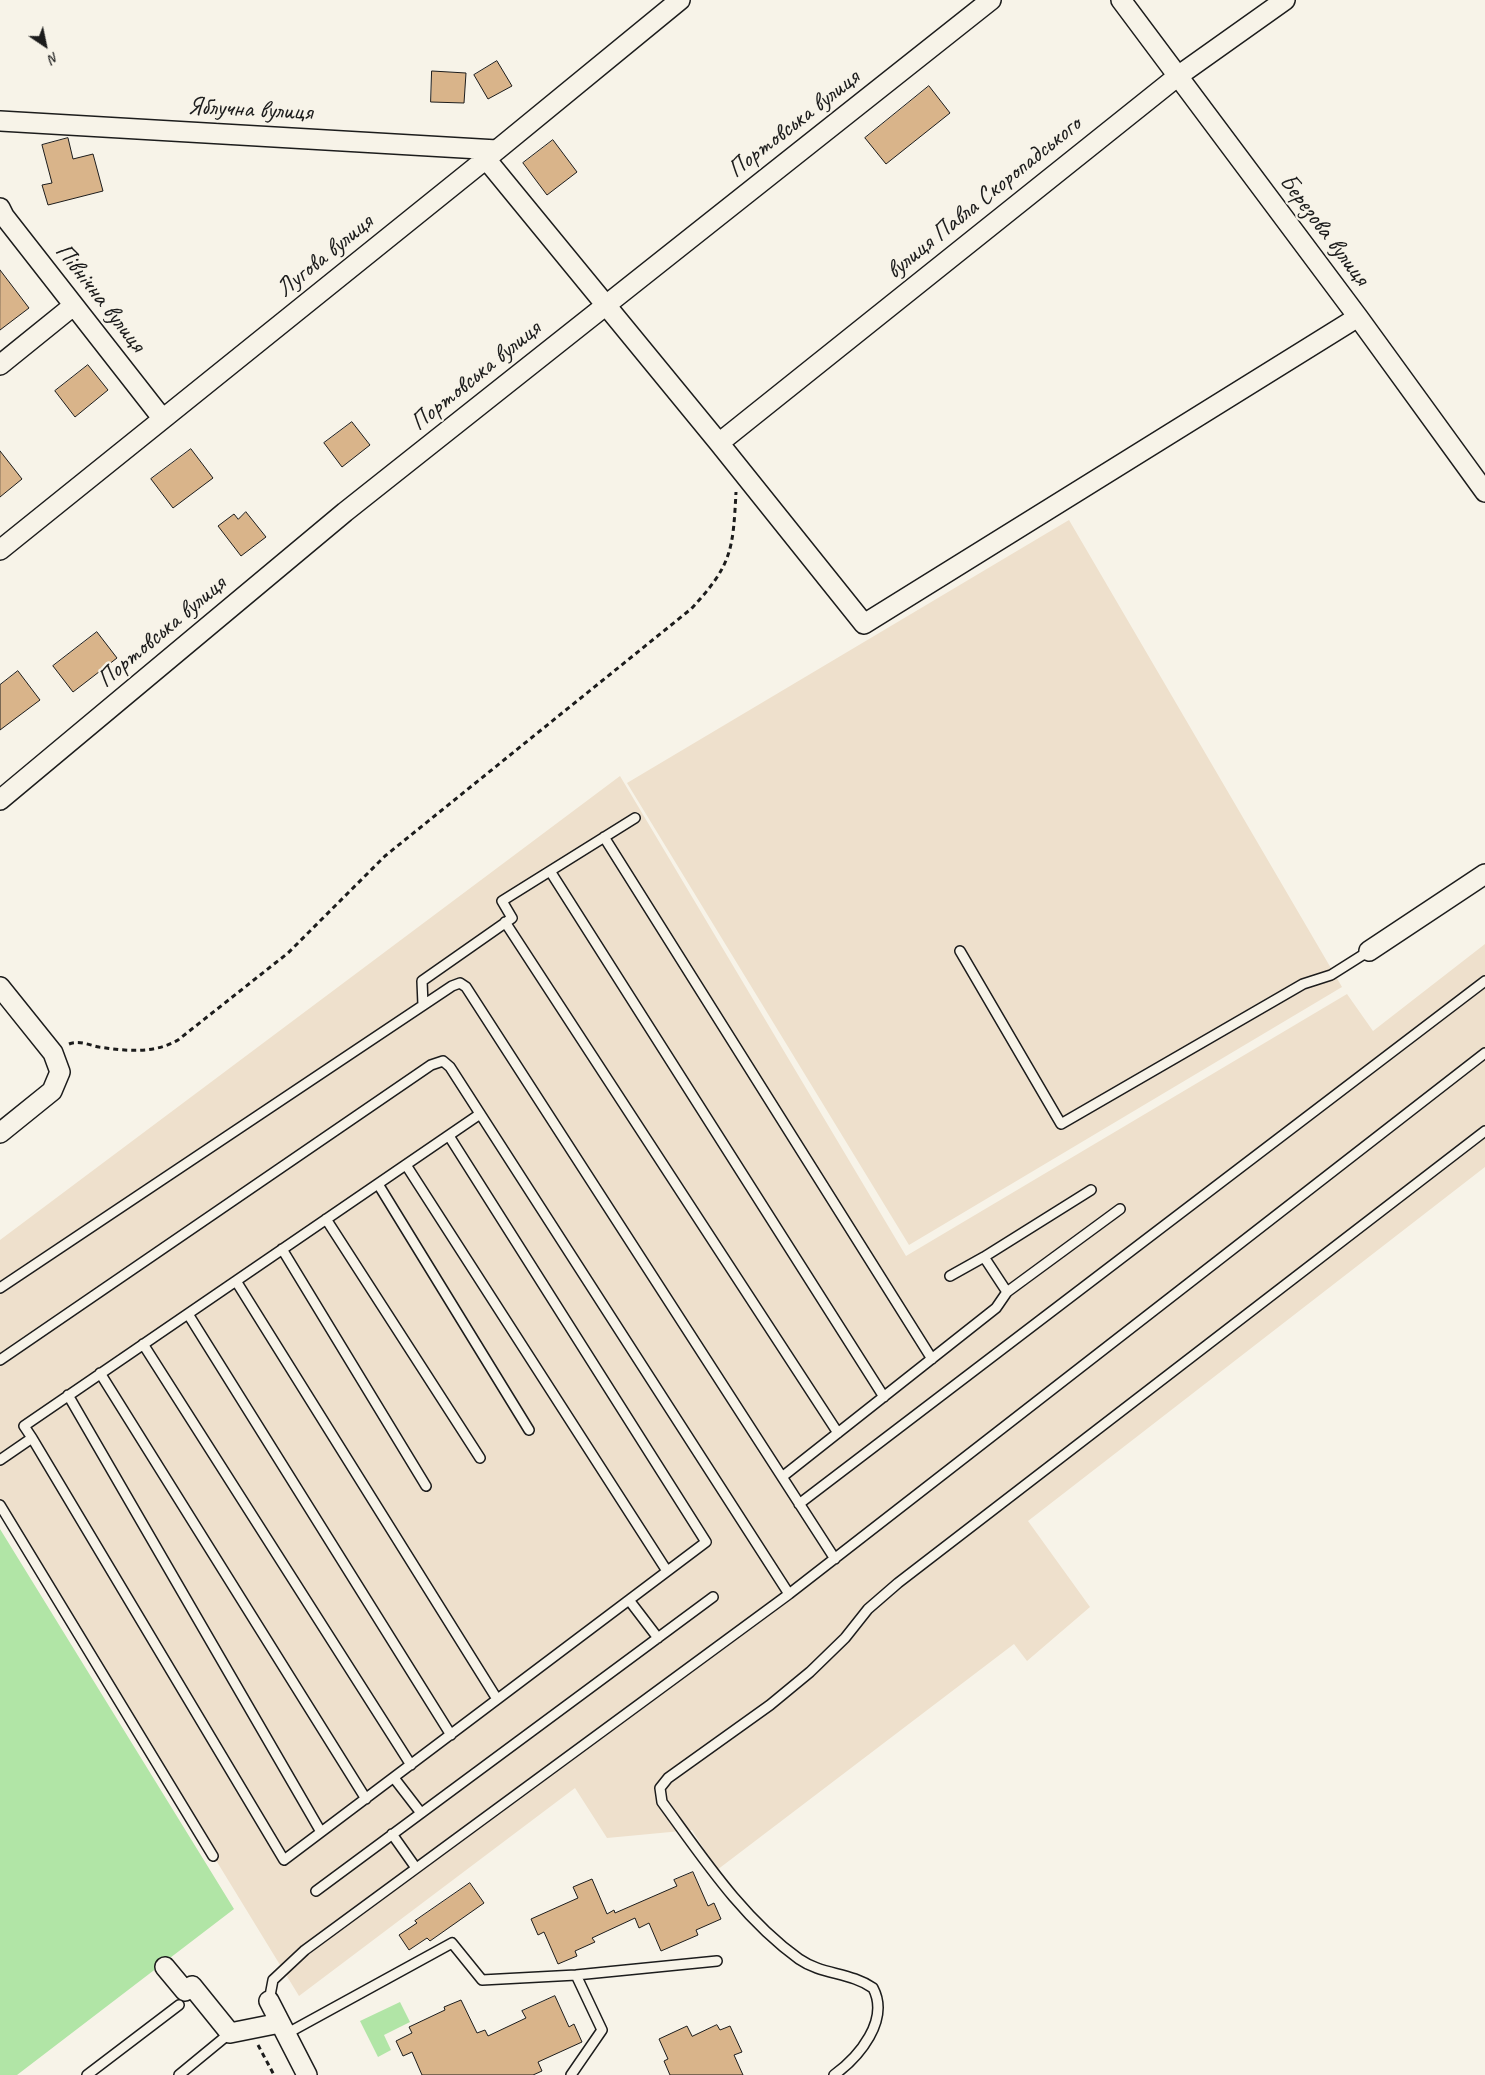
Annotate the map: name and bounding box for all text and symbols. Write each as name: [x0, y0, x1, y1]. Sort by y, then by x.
north arrow: [20, 20, 70, 70]
text: N: [45, 48, 62, 67]
street label: Портовська вулиця: [722, 63, 866, 185]
street label: Яблучна вулиця: [187, 92, 313, 128]
street label: вулиця Павла Скоропадського: [880, 110, 1088, 286]
street label: Березова вулиця: [1272, 168, 1376, 292]
street label: Лугова вулиця: [271, 208, 379, 304]
street label: Північна вулиця: [48, 237, 152, 359]
street label: Портовська вулиця: [405, 314, 547, 438]
street label: Портовська вулиця: [91, 569, 233, 695]

